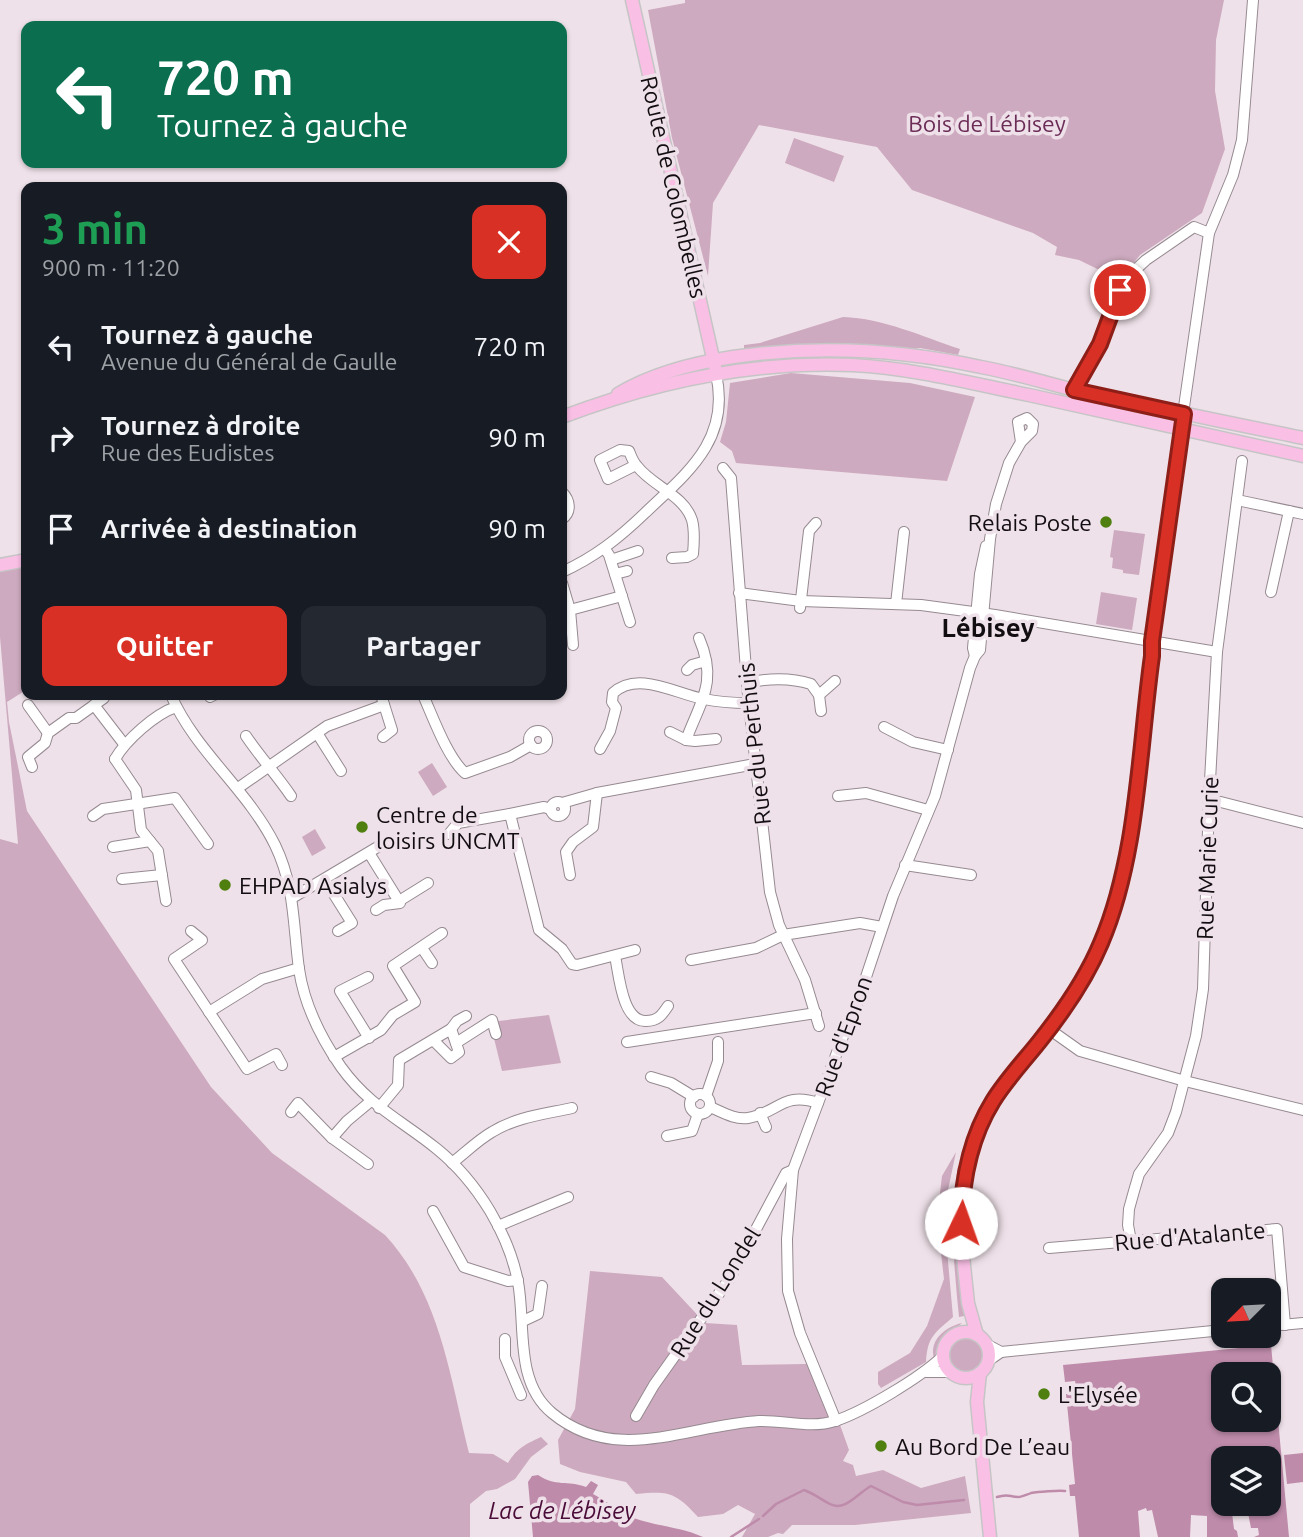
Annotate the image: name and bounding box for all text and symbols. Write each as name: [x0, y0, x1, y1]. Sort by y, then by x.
icon: left: [42, 49, 133, 140]
text: 720 m: [157, 49, 294, 104]
street label: Route de Colombelles: [636, 74, 712, 300]
text: Tournez à gauche: [157, 107, 408, 143]
park label: Bois de Lébisey: [908, 111, 1066, 136]
text: 3 min: [42, 205, 148, 252]
button: close: [472, 205, 546, 279]
text: 900 m · 11:20: [42, 255, 180, 280]
pin: [1090, 260, 1150, 320]
icon: arrive: [1101, 271, 1139, 309]
text: Tournez à gauche: [101, 320, 313, 349]
icon: left: [42, 328, 80, 366]
text: 720 m: [474, 332, 546, 361]
text: Avenue du Général de Gaulle: [101, 349, 398, 374]
text: Tournez à droite: [101, 411, 300, 440]
icon: right: [42, 419, 80, 457]
text: 90 m: [488, 423, 546, 452]
text: Rue des Eudistes: [101, 440, 274, 465]
icon: arrive: [42, 510, 80, 548]
place label: Relais Poste: [968, 510, 1092, 535]
text: Arrivée à destination: [101, 514, 357, 543]
text: 90 m: [488, 514, 546, 543]
marker: Relais Poste: [1098, 514, 1114, 530]
button: Quitter: [42, 606, 287, 686]
button: Partager: [301, 606, 546, 686]
district label: Lébisey: [941, 613, 1035, 642]
street label: Rue du Perthuis: [733, 662, 775, 826]
street label: Rue Marie Curie: [1192, 776, 1222, 940]
place label: Centre de loisirs UNCMT: [376, 802, 520, 853]
marker: Centre de loisirs UNCMT: [354, 819, 370, 835]
place label: EHPAD Asialys: [239, 873, 387, 898]
marker: EHPAD Asialys: [217, 877, 233, 893]
street label: Rue d'Epron: [810, 972, 876, 1100]
position arrow: [924, 1186, 998, 1260]
street label: Rue d'Atalante: [1113, 1217, 1267, 1255]
street label: Rue du Londel: [665, 1223, 765, 1361]
north arrow: [1211, 1278, 1281, 1348]
map controls: [1211, 1278, 1281, 1516]
button: search: [1211, 1362, 1281, 1432]
place label: L'Elysée: [1058, 1382, 1138, 1407]
marker: L'Elysée: [1036, 1386, 1052, 1402]
place label: Au Bord De L’eau: [895, 1434, 1070, 1459]
marker: Au Bord De L’eau: [873, 1438, 889, 1454]
button: layers: [1211, 1446, 1281, 1516]
water label: Lac de Lébisey: [488, 1497, 636, 1524]

